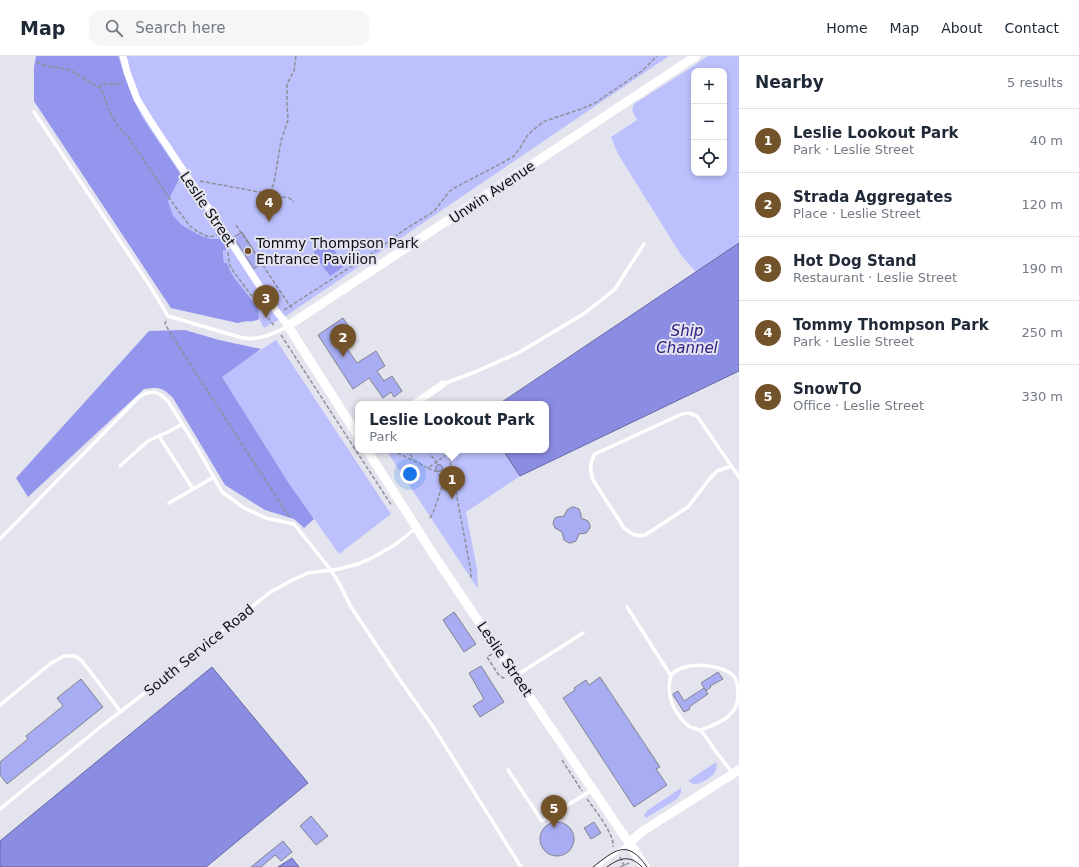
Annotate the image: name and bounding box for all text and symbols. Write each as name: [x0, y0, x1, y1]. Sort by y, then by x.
search box: [89, 10, 369, 46]
text: Map: [20, 17, 65, 39]
icon: search: [103, 17, 125, 39]
text: Search here: [135, 19, 225, 37]
text: Home: [826, 20, 868, 36]
text: Map: [890, 20, 919, 36]
text: About: [941, 20, 983, 36]
text: Contact: [1005, 20, 1059, 36]
map controls: [691, 68, 727, 176]
button: +: [691, 68, 727, 104]
text: Nearby: [755, 72, 824, 92]
text: 5 results: [1007, 75, 1063, 90]
button: −: [691, 104, 727, 140]
text: Leslie Lookout Park: [793, 124, 959, 142]
text: 1: [763, 133, 773, 148]
text: 40 m: [1030, 133, 1063, 148]
button: locate: [691, 140, 727, 176]
text: Park · Leslie Street: [793, 142, 914, 157]
street label: Unwin Avenue: [446, 157, 538, 227]
street label: Leslie Street: [177, 169, 239, 250]
text: Strada Aggregates: [793, 188, 952, 206]
pin: 4: [256, 189, 282, 222]
text: 2: [763, 197, 773, 212]
text: 120 m: [1021, 197, 1063, 212]
text: Place · Leslie Street: [793, 206, 921, 221]
place label: Tommy Thompson Park Entrance Pavilion: [255, 235, 420, 267]
marker: Tommy Thompson Park Entrance Pavilion: [243, 246, 253, 256]
text: Hot Dog Stand: [793, 252, 916, 270]
text: 3: [763, 261, 773, 276]
text: 190 m: [1021, 261, 1063, 276]
text: Restaurant · Leslie Street: [793, 270, 957, 285]
pin: 3: [253, 285, 279, 318]
text: Tommy Thompson Park: [793, 316, 989, 334]
water label: Ship Channel: [656, 322, 719, 357]
pin: 2: [330, 324, 356, 357]
text: 4: [763, 325, 773, 340]
text: 250 m: [1021, 325, 1063, 340]
text: Park · Leslie Street: [793, 334, 914, 349]
text: SnowTO: [793, 380, 862, 398]
text: 5: [763, 389, 773, 404]
text: 330 m: [1021, 389, 1063, 404]
text: Office · Leslie Street: [793, 398, 924, 413]
popup: [355, 401, 549, 453]
text: Leslie Lookout Park: [369, 411, 535, 429]
text: Park: [369, 429, 397, 444]
your location: [400, 464, 420, 484]
pin: 1: [439, 466, 465, 499]
street label: South Service Road: [141, 601, 257, 699]
street label: Leslie Street: [474, 619, 536, 700]
pin: 5: [541, 795, 567, 828]

